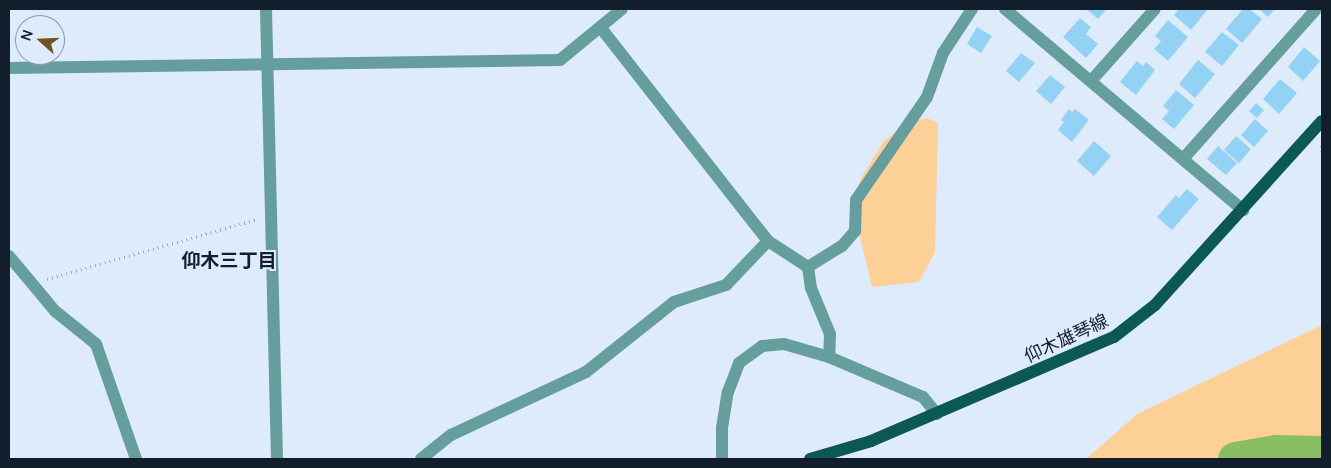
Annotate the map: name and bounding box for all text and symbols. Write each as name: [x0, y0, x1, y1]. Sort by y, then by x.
north arrow: [15, 15, 65, 65]
text: N: [16, 27, 37, 43]
district label: 仰木三丁目: [182, 250, 276, 272]
street label: 仰木雄琴線: [1021, 309, 1111, 367]

